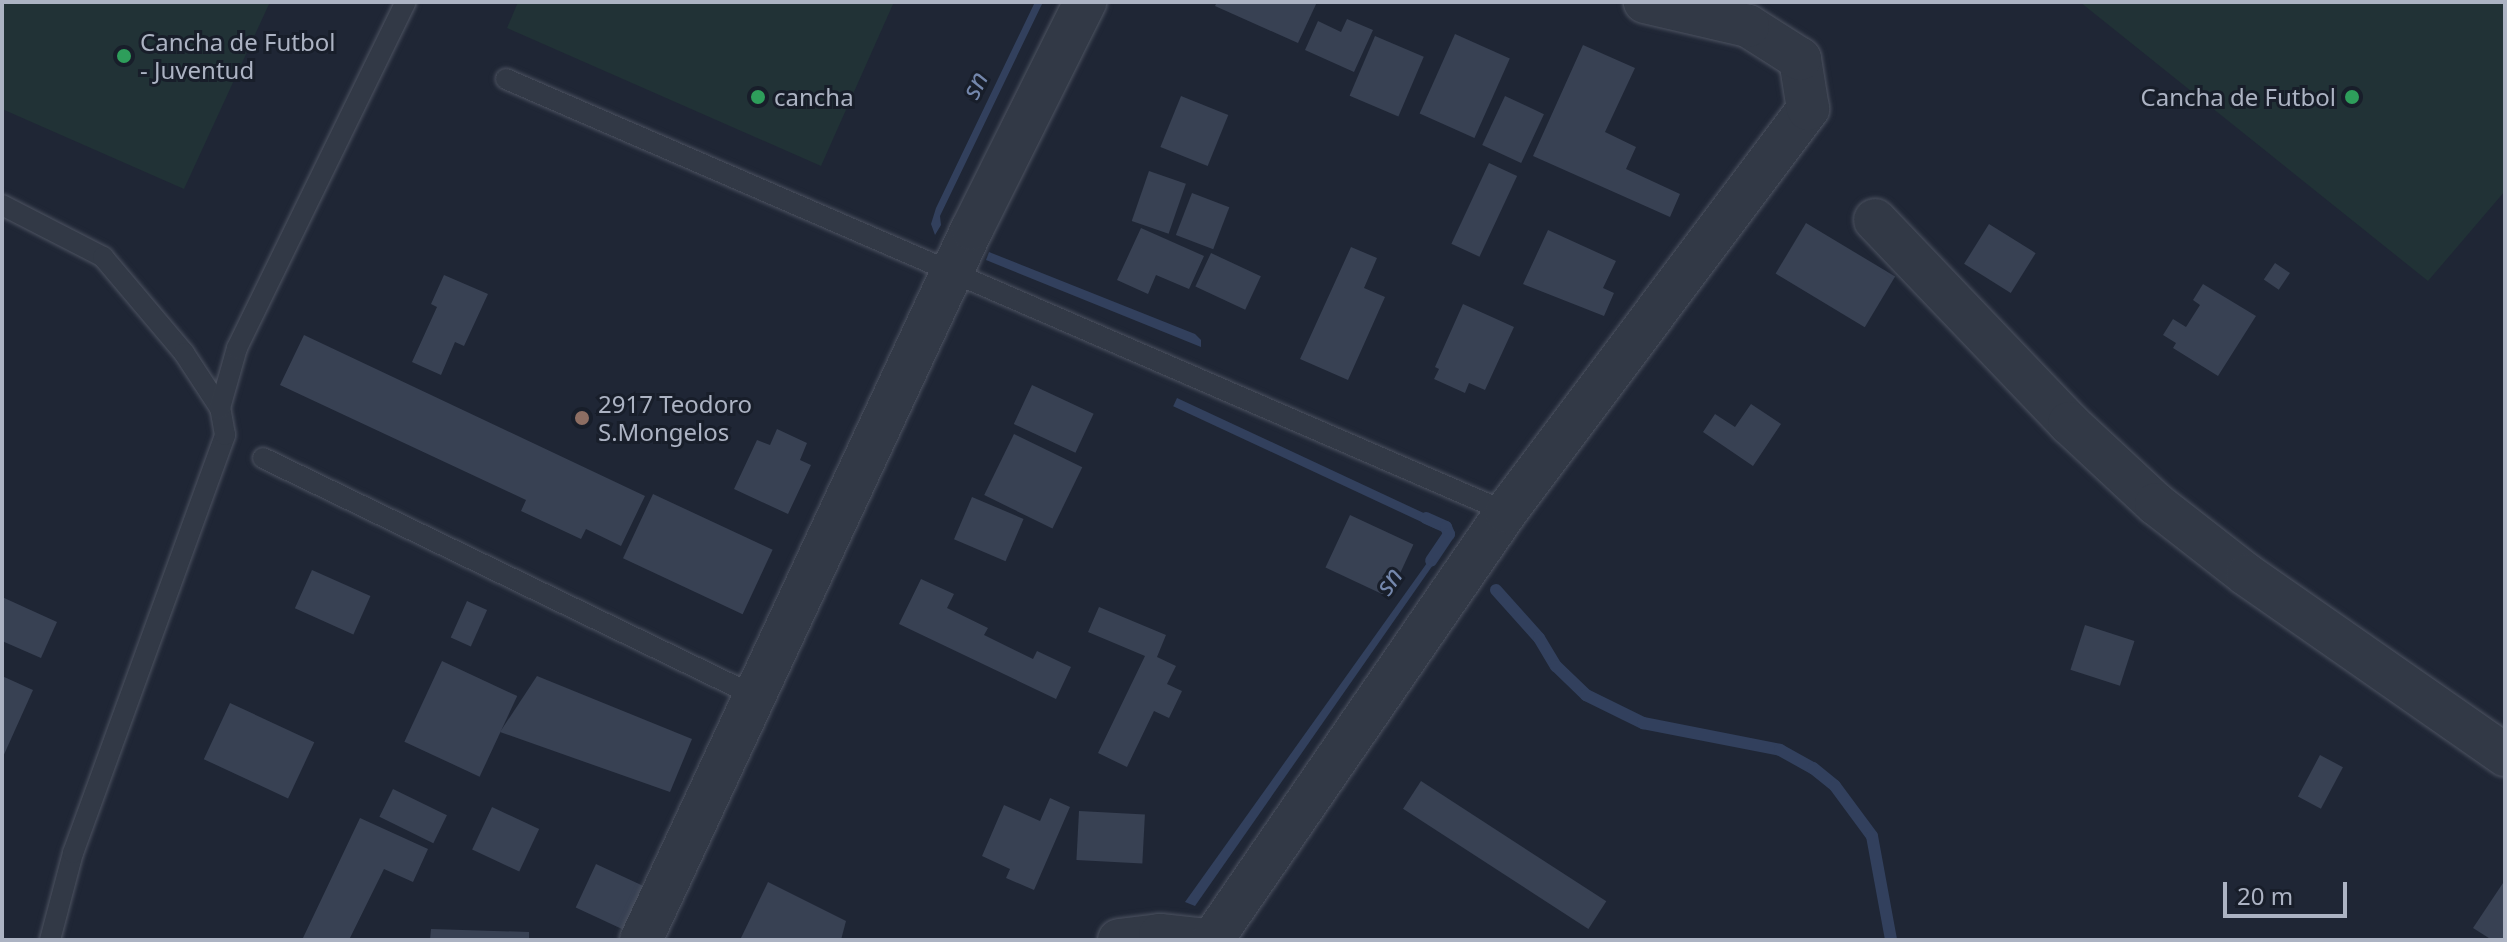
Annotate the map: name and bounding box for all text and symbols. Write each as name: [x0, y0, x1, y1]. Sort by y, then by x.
place label: Cancha de Futbol - Juventud: [140, 28, 335, 84]
marker: Cancha de Futbol - Juventud: [115, 47, 133, 65]
water label: sn: [955, 66, 995, 104]
place label: cancha: [774, 83, 854, 111]
place label: Cancha de Futbol: [2141, 83, 2336, 111]
marker: cancha: [749, 88, 767, 106]
marker: Cancha de Futbol: [2343, 88, 2361, 106]
place label: 2917 Teodoro S.Mongelos: [598, 390, 752, 446]
marker: 2917 Teodoro S.Mongelos: [573, 409, 591, 427]
water label: sn: [1369, 561, 1409, 601]
scale bar: [2227, 866, 2351, 916]
text: 20 m: [2237, 879, 2293, 912]

